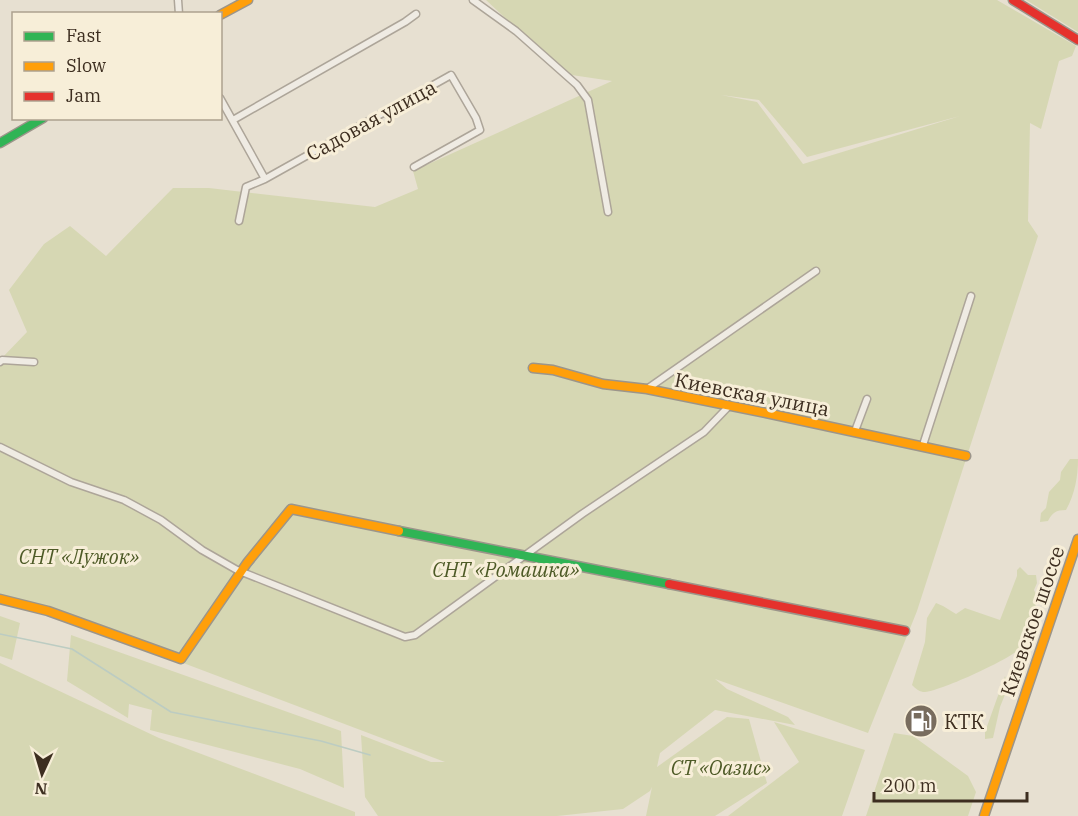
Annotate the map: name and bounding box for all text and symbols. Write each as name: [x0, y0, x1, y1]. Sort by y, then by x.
legend: [12, 12, 222, 120]
text: Fast: [66, 24, 101, 47]
text: Slow: [66, 54, 106, 77]
street label: Садовая улица: [301, 73, 441, 167]
text: Jam: [66, 84, 101, 107]
street label: Киевская улица: [672, 366, 832, 422]
street label: Киевское шоссе: [994, 542, 1070, 700]
park label: СНТ «Лужок»: [19, 543, 139, 570]
park label: СНТ «Ромашка»: [432, 556, 580, 583]
fuel station icon: КТК: [903, 703, 939, 739]
place label: КТК: [944, 708, 984, 735]
north arrow: [12, 744, 72, 804]
park label: СТ «Оазис»: [671, 754, 771, 781]
scale bar: [874, 765, 1027, 803]
text: 200 m: [883, 774, 937, 797]
text: N: [34, 779, 48, 799]

